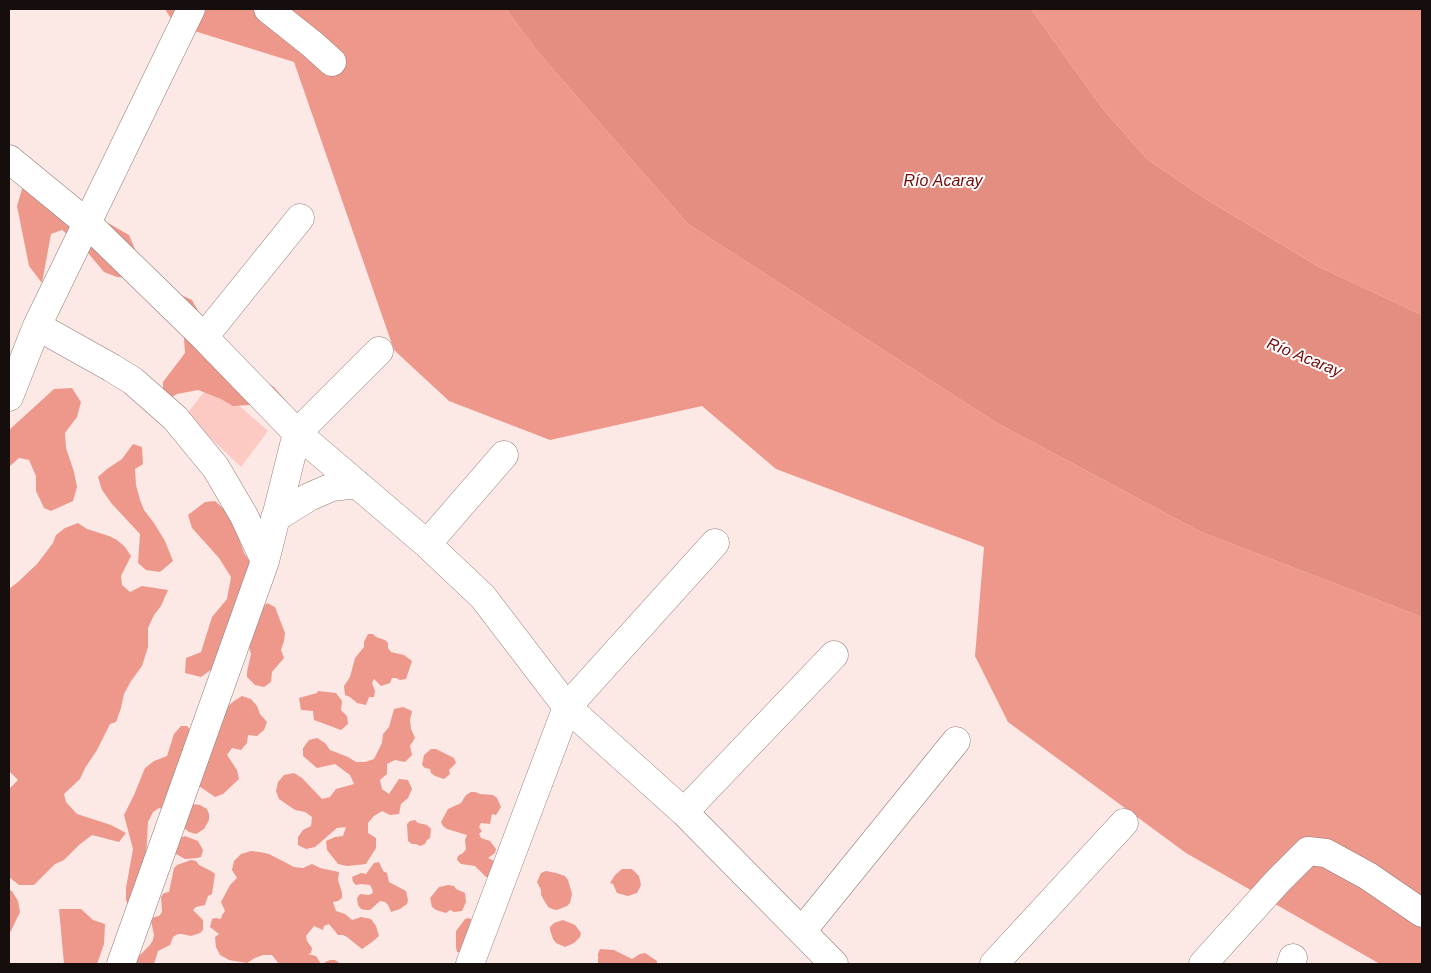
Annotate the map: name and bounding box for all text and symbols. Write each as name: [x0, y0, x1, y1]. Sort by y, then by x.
water label: Río Acaray: [903, 172, 983, 192]
water label: Río Acaray: [1264, 334, 1344, 382]

